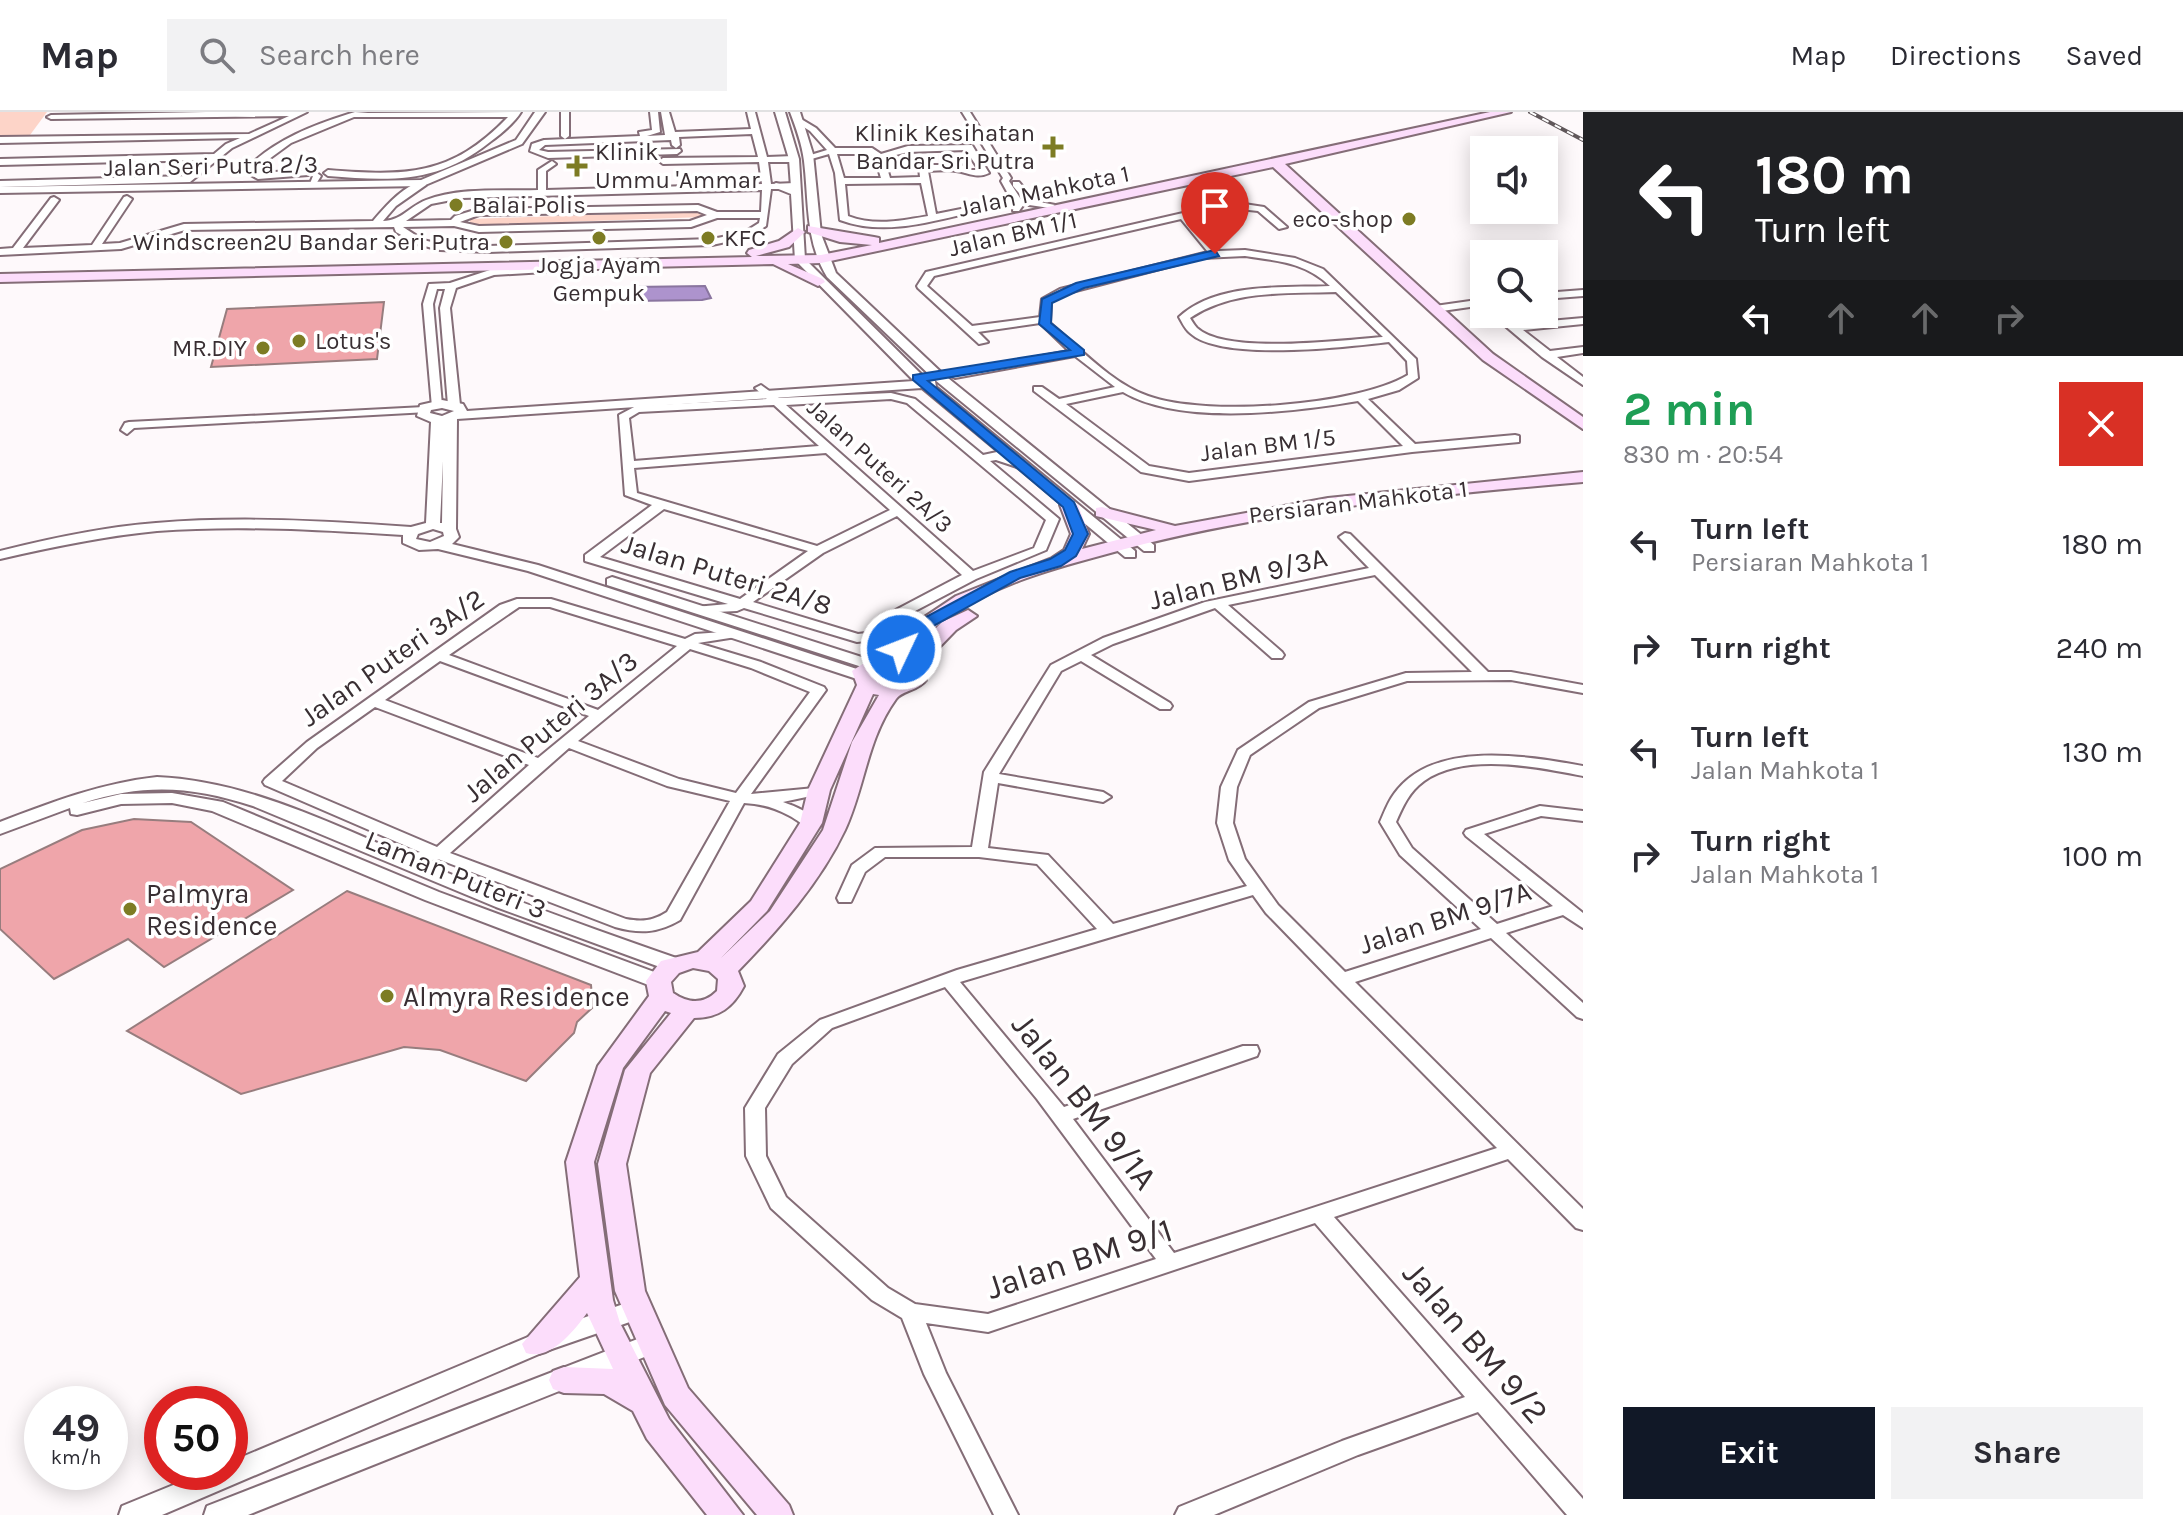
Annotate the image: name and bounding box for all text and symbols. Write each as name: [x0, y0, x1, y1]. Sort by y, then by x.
search box: [167, 19, 727, 91]
text: Map: [40, 33, 119, 78]
icon: search: [195, 33, 239, 77]
text: Search here: [259, 37, 420, 73]
text: Map: [1791, 39, 1846, 72]
text: Directions: [1890, 39, 2022, 72]
text: Saved: [2066, 39, 2143, 72]
place label: Klinik Kesihatan Bandar Sri Putra: [855, 119, 1035, 175]
marker: Klinik Kesihatan Bandar Sri Putra: [1042, 136, 1064, 158]
map controls: [1470, 136, 1558, 328]
button: sound: [1470, 136, 1558, 224]
place label: Klinik Ummu 'Ammar: [595, 138, 760, 194]
text: 180 m: [1755, 142, 1914, 207]
icon: left: [1623, 144, 1727, 248]
street label: Jalan Seri Putra 2/3: [104, 150, 318, 182]
marker: Klinik Ummu 'Ammar: [566, 155, 588, 177]
street label: Jalan Mahkota 1: [956, 159, 1132, 223]
pin: [1181, 172, 1249, 254]
icon: arrive: [1193, 184, 1237, 228]
place label: Balai Polis: [472, 191, 586, 219]
marker: Balai Polis: [447, 196, 465, 214]
place label: eco-shop: [1293, 205, 1393, 233]
street label: Jalan BM 1/1: [946, 206, 1080, 262]
text: Turn left: [1755, 209, 1890, 251]
marker: eco-shop: [1400, 210, 1418, 228]
place label: KFC: [724, 224, 766, 252]
place label: Windscreen2U Bandar Seri Putra: [133, 228, 490, 256]
marker: Jogja Ayam Gempuk: [590, 229, 608, 247]
marker: KFC: [699, 229, 717, 247]
marker: Windscreen2U Bandar Seri Putra: [497, 233, 515, 251]
button: search: [1470, 240, 1558, 328]
place label: Jogja Ayam Gempuk: [537, 251, 661, 307]
icon: left: [1735, 296, 1779, 340]
icon: ahead: [1819, 296, 1863, 340]
icon: ahead: [1903, 296, 1947, 340]
icon: right: [1987, 296, 2031, 340]
place label: Lotus's: [315, 327, 391, 355]
marker: Lotus's: [290, 332, 308, 350]
place label: MR.DIY: [172, 334, 247, 362]
marker: MR.DIY: [254, 339, 272, 357]
text: 2 min: [1623, 381, 1755, 437]
button: close: [2059, 382, 2143, 466]
street label: Jalan Puteri 2A/3: [802, 393, 958, 539]
street label: Jalan BM 1/5: [1199, 423, 1337, 467]
text: 830 m · 20:54: [1623, 439, 1783, 470]
street label: Persiaran Mahkota 1: [1247, 475, 1469, 529]
text: Turn left: [1691, 511, 1809, 547]
icon: left: [1623, 522, 1667, 566]
text: 180 m: [2062, 526, 2143, 562]
street label: Jalan Puteri 2A/8: [618, 527, 836, 622]
street label: Jalan BM 9/3A: [1146, 540, 1331, 617]
text: Persiaran Mahkota 1: [1691, 547, 1929, 578]
street label: Jalan Puteri 3A/2: [294, 582, 491, 733]
position arrow: [859, 607, 943, 691]
icon: right: [1623, 626, 1667, 670]
text: Turn right: [1691, 630, 1831, 666]
text: 240 m: [2056, 630, 2143, 666]
street label: Jalan Puteri 3A/3: [457, 644, 644, 809]
text: Turn left: [1691, 719, 1809, 755]
icon: left: [1623, 730, 1667, 774]
text: 130 m: [2062, 734, 2143, 770]
text: Jalan Mahkota 1: [1691, 755, 1879, 786]
street label: Laman Puteri 3: [360, 823, 551, 926]
text: Turn right: [1691, 823, 1831, 859]
icon: right: [1623, 834, 1667, 878]
text: 100 m: [2062, 838, 2143, 874]
text: Jalan Mahkota 1: [1691, 859, 1879, 890]
street label: Jalan BM 9/7A: [1355, 874, 1535, 961]
place label: Palmyra Residence: [146, 877, 277, 942]
marker: Palmyra Residence: [121, 900, 139, 918]
place label: Almyra Residence: [403, 980, 630, 1013]
marker: Almyra Residence: [378, 987, 396, 1005]
street label: Jalan BM 9/1A: [1003, 1006, 1165, 1198]
street label: Jalan BM 9/1: [981, 1210, 1177, 1308]
street label: Jalan BM 9/2: [1394, 1254, 1556, 1432]
speed limit sign: 50: [144, 1386, 248, 1490]
text: 49: [52, 1404, 100, 1451]
button: Exit: [1623, 1407, 1875, 1499]
button: Share: [1891, 1407, 2143, 1499]
text: km/h: [51, 1446, 101, 1469]

